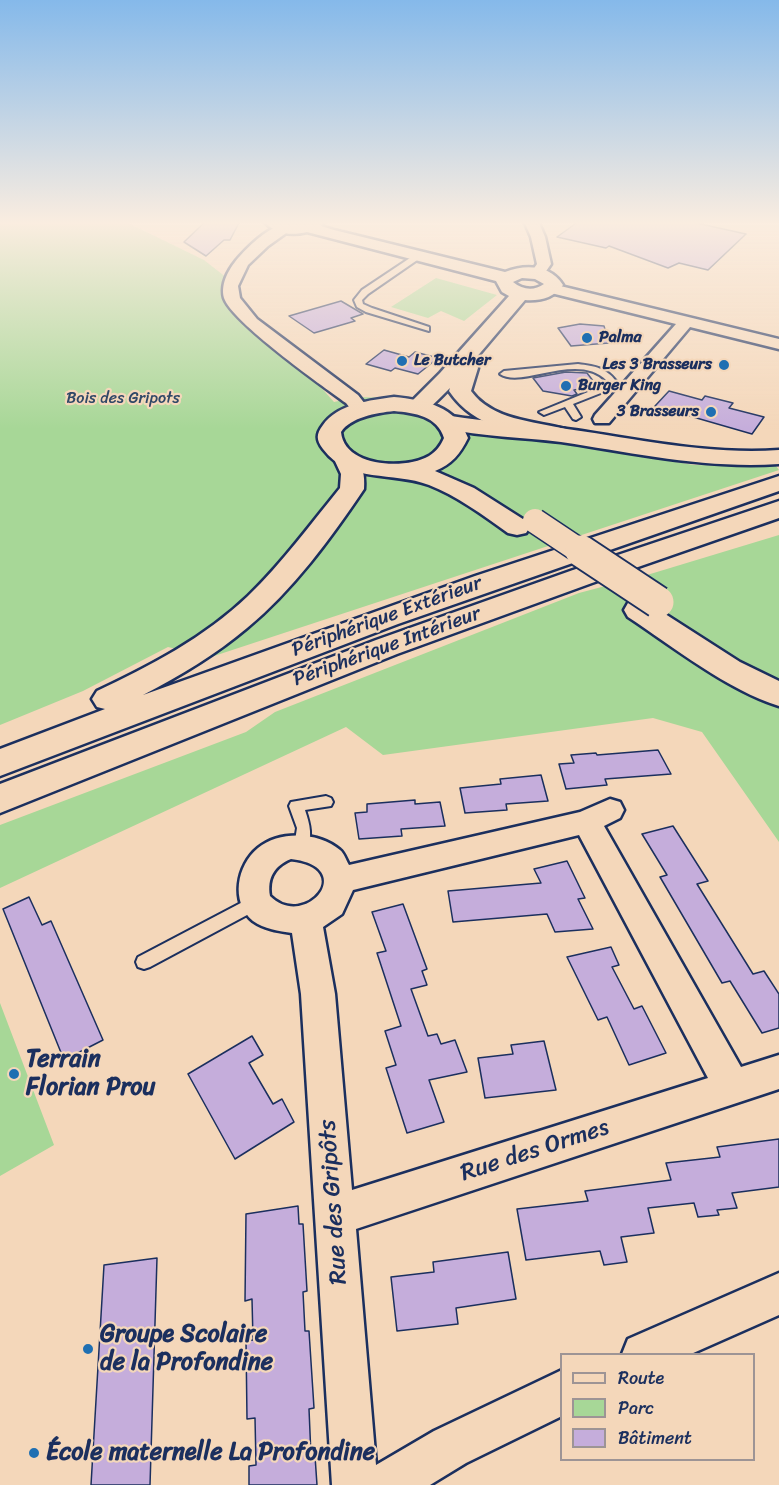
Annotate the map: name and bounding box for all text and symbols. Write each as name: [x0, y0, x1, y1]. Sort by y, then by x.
place label: Palma: [599, 328, 642, 348]
marker: Palma: [580, 331, 594, 345]
place label: Le Butcher: [414, 351, 491, 371]
marker: Le Butcher: [395, 354, 409, 368]
place label: Les 3 Brasseurs: [603, 355, 712, 375]
marker: Les 3 Brasseurs: [717, 358, 731, 372]
place label: Burger King: [578, 376, 661, 396]
marker: Burger King: [559, 379, 573, 393]
park label: Bois des Gripots: [66, 389, 180, 409]
place label: 3 Brasseurs: [617, 402, 699, 422]
marker: 3 Brasseurs: [704, 405, 718, 419]
street label: Périphérique Extérieur: [289, 571, 485, 663]
street label: Périphérique Intérieur: [290, 602, 484, 692]
place label: Terrain Florian Prou: [26, 1046, 155, 1102]
marker: Terrain Florian Prou: [7, 1067, 21, 1081]
street label: Rue des Ormes: [457, 1113, 613, 1189]
street label: Rue des Gripôts: [314, 1119, 354, 1285]
place label: Groupe Scolaire de la Profondine: [100, 1321, 273, 1377]
marker: Groupe Scolaire de la Profondine: [81, 1342, 95, 1356]
legend: [560, 1353, 755, 1461]
text: Route: [618, 1362, 664, 1394]
text: Parc: [618, 1392, 654, 1424]
text: Bâtiment: [618, 1422, 692, 1454]
place label: École maternelle La Profondine: [46, 1439, 375, 1467]
marker: École maternelle La Profondine: [27, 1446, 41, 1460]

